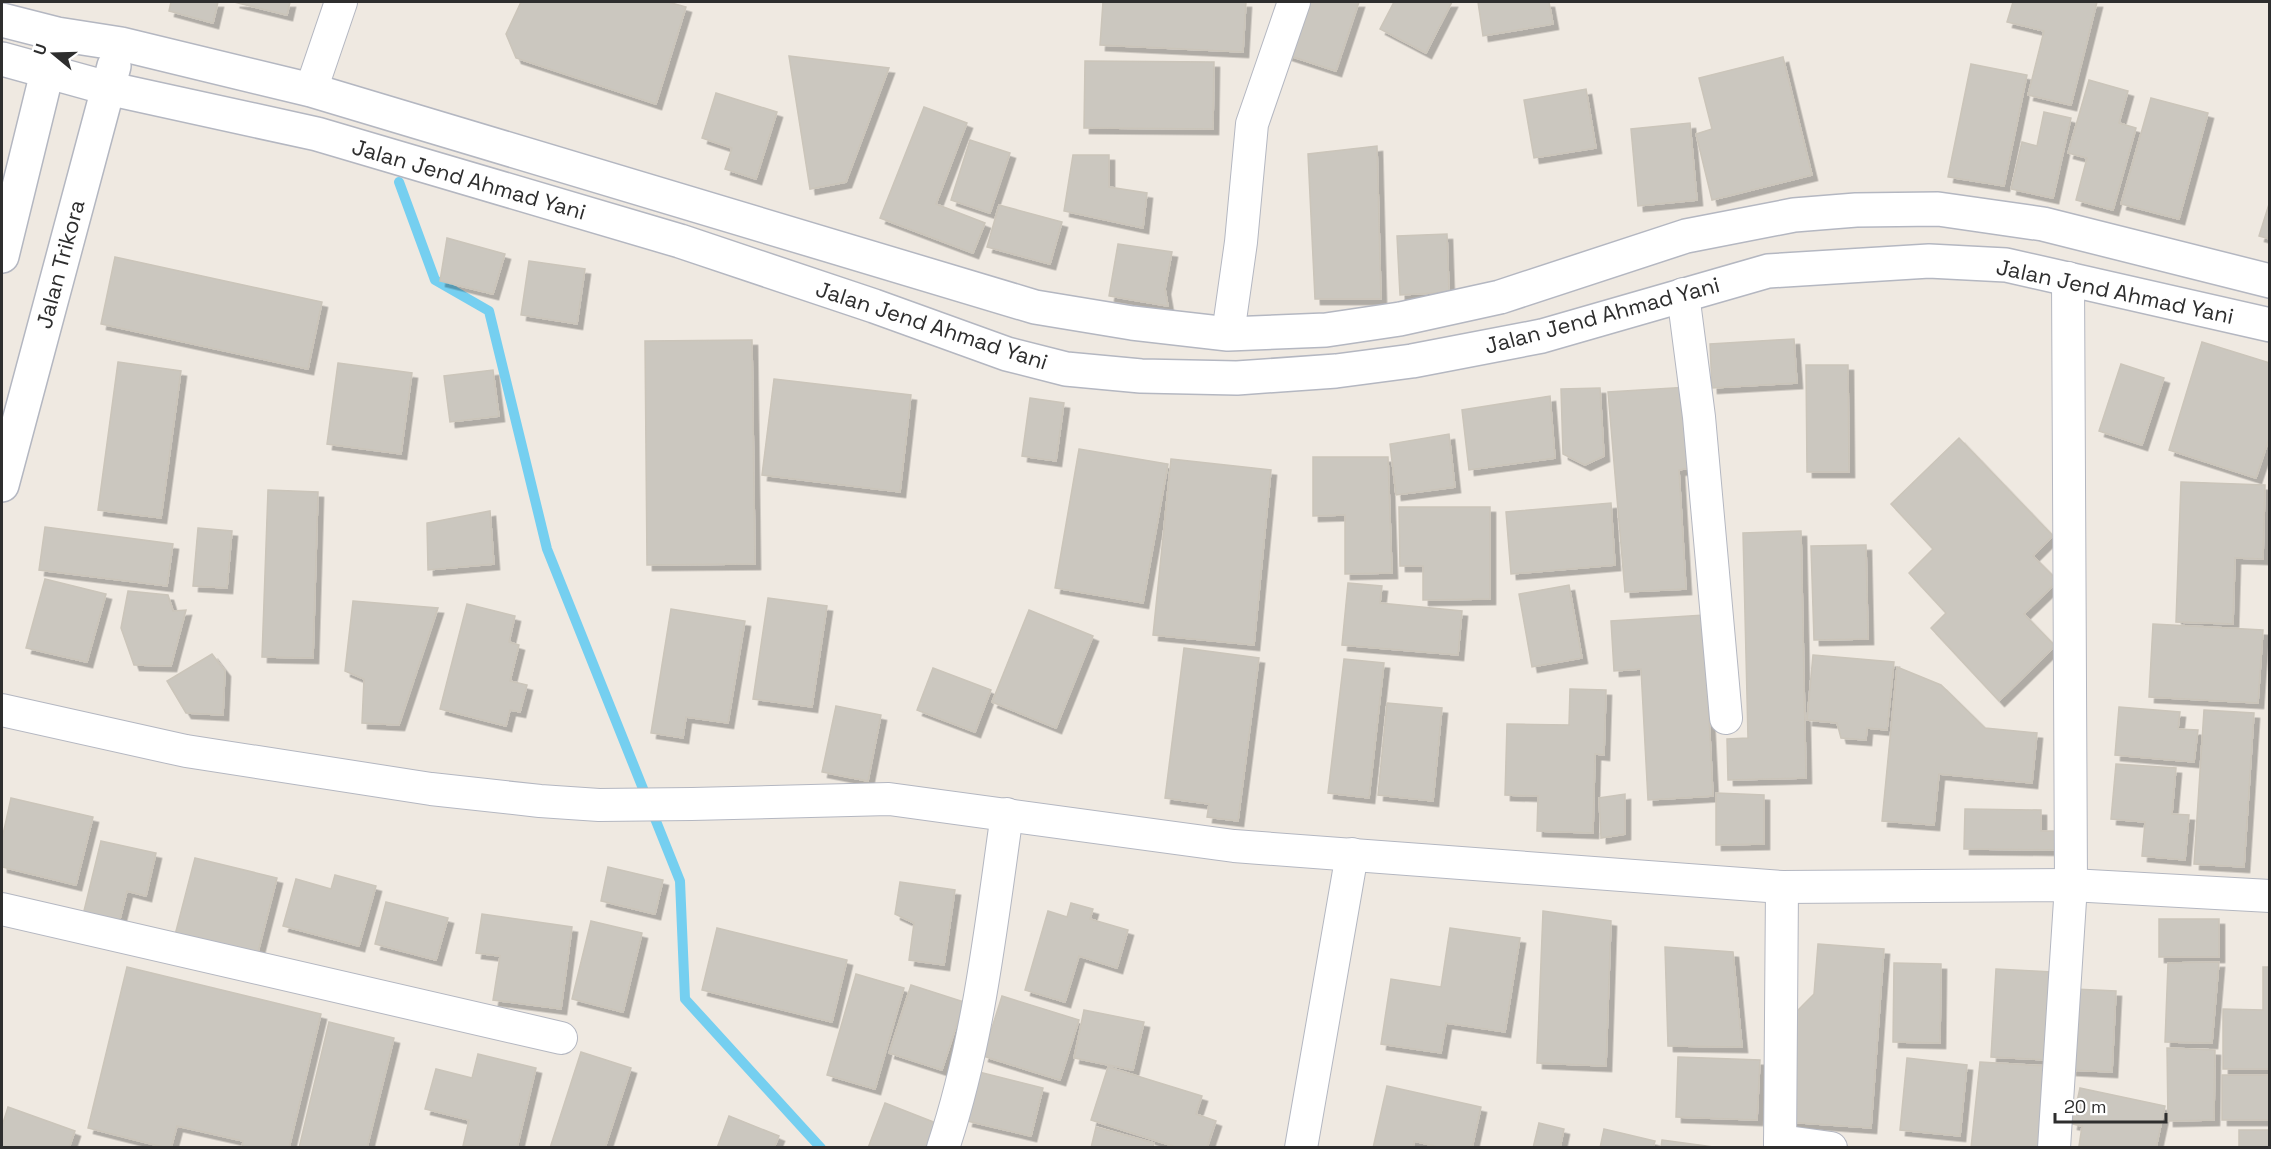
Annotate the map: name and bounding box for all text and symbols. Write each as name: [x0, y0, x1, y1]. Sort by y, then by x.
north arrow: [24, 24, 84, 84]
text: U: [29, 41, 52, 58]
street label: Jalan Jend Ahmad Yani: [349, 132, 589, 226]
street label: Jalan Trikora: [29, 196, 91, 331]
street label: Jalan Jend Ahmad Yani: [1994, 252, 2236, 330]
street label: Jalan Jend Ahmad Yani: [1481, 270, 1723, 360]
street label: Jalan Jend Ahmad Yani: [813, 274, 1051, 376]
scale bar: [2055, 1086, 2166, 1124]
text: 20 m: [2064, 1095, 2107, 1118]

